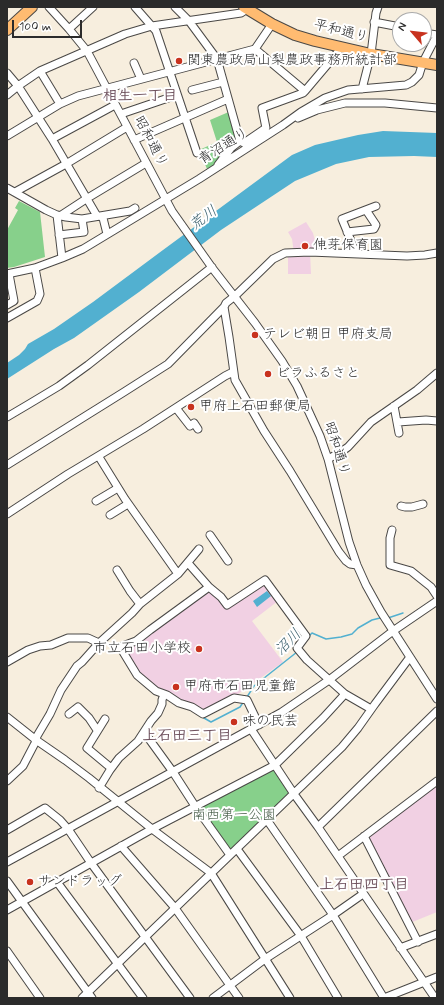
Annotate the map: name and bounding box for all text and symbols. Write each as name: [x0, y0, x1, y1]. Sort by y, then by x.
scale bar: [14, 12, 84, 38]
north arrow: [392, 12, 432, 52]
street label: 平和通り: [312, 17, 370, 47]
text: 100 m: [19, 19, 51, 35]
text: N: [394, 20, 410, 33]
place label: 関東農政局山梨農政事務所統計部: [187, 53, 397, 69]
marker: 関東農政局山梨農政事務所統計部: [174, 56, 184, 66]
district label: 相生一丁目: [103, 88, 177, 106]
street label: 昭和通り: [129, 113, 171, 171]
street label: 青沼通り: [196, 125, 252, 169]
water label: 荒川: [187, 203, 221, 235]
place label: 伸芽保育園: [313, 238, 383, 254]
marker: 伸芽保育園: [300, 241, 310, 251]
place label: テレビ朝日 甲府支局: [263, 327, 393, 343]
marker: テレビ朝日 甲府支局: [250, 330, 260, 340]
place label: ビラふるさと: [276, 366, 360, 382]
marker: ビラふるさと: [263, 369, 273, 379]
place label: 甲府上石田郵便局: [199, 399, 311, 415]
marker: 甲府上石田郵便局: [186, 402, 196, 412]
street label: 昭和通り: [319, 420, 353, 478]
water label: 沼川: [272, 626, 306, 660]
place label: 市立石田小学校: [93, 641, 191, 657]
marker: 市立石田小学校: [194, 644, 204, 654]
place label: 甲府市石田児童館: [184, 679, 296, 695]
marker: 甲府市石田児童館: [171, 682, 181, 692]
place label: 味の民芸: [242, 714, 298, 730]
marker: 味の民芸: [229, 717, 239, 727]
district label: 上石田三丁目: [142, 728, 232, 746]
park label: 南西第一公園: [192, 808, 276, 824]
place label: サンドラッグ: [38, 874, 122, 890]
marker: サンドラッグ: [25, 877, 35, 887]
district label: 上石田四丁目: [319, 877, 409, 895]

